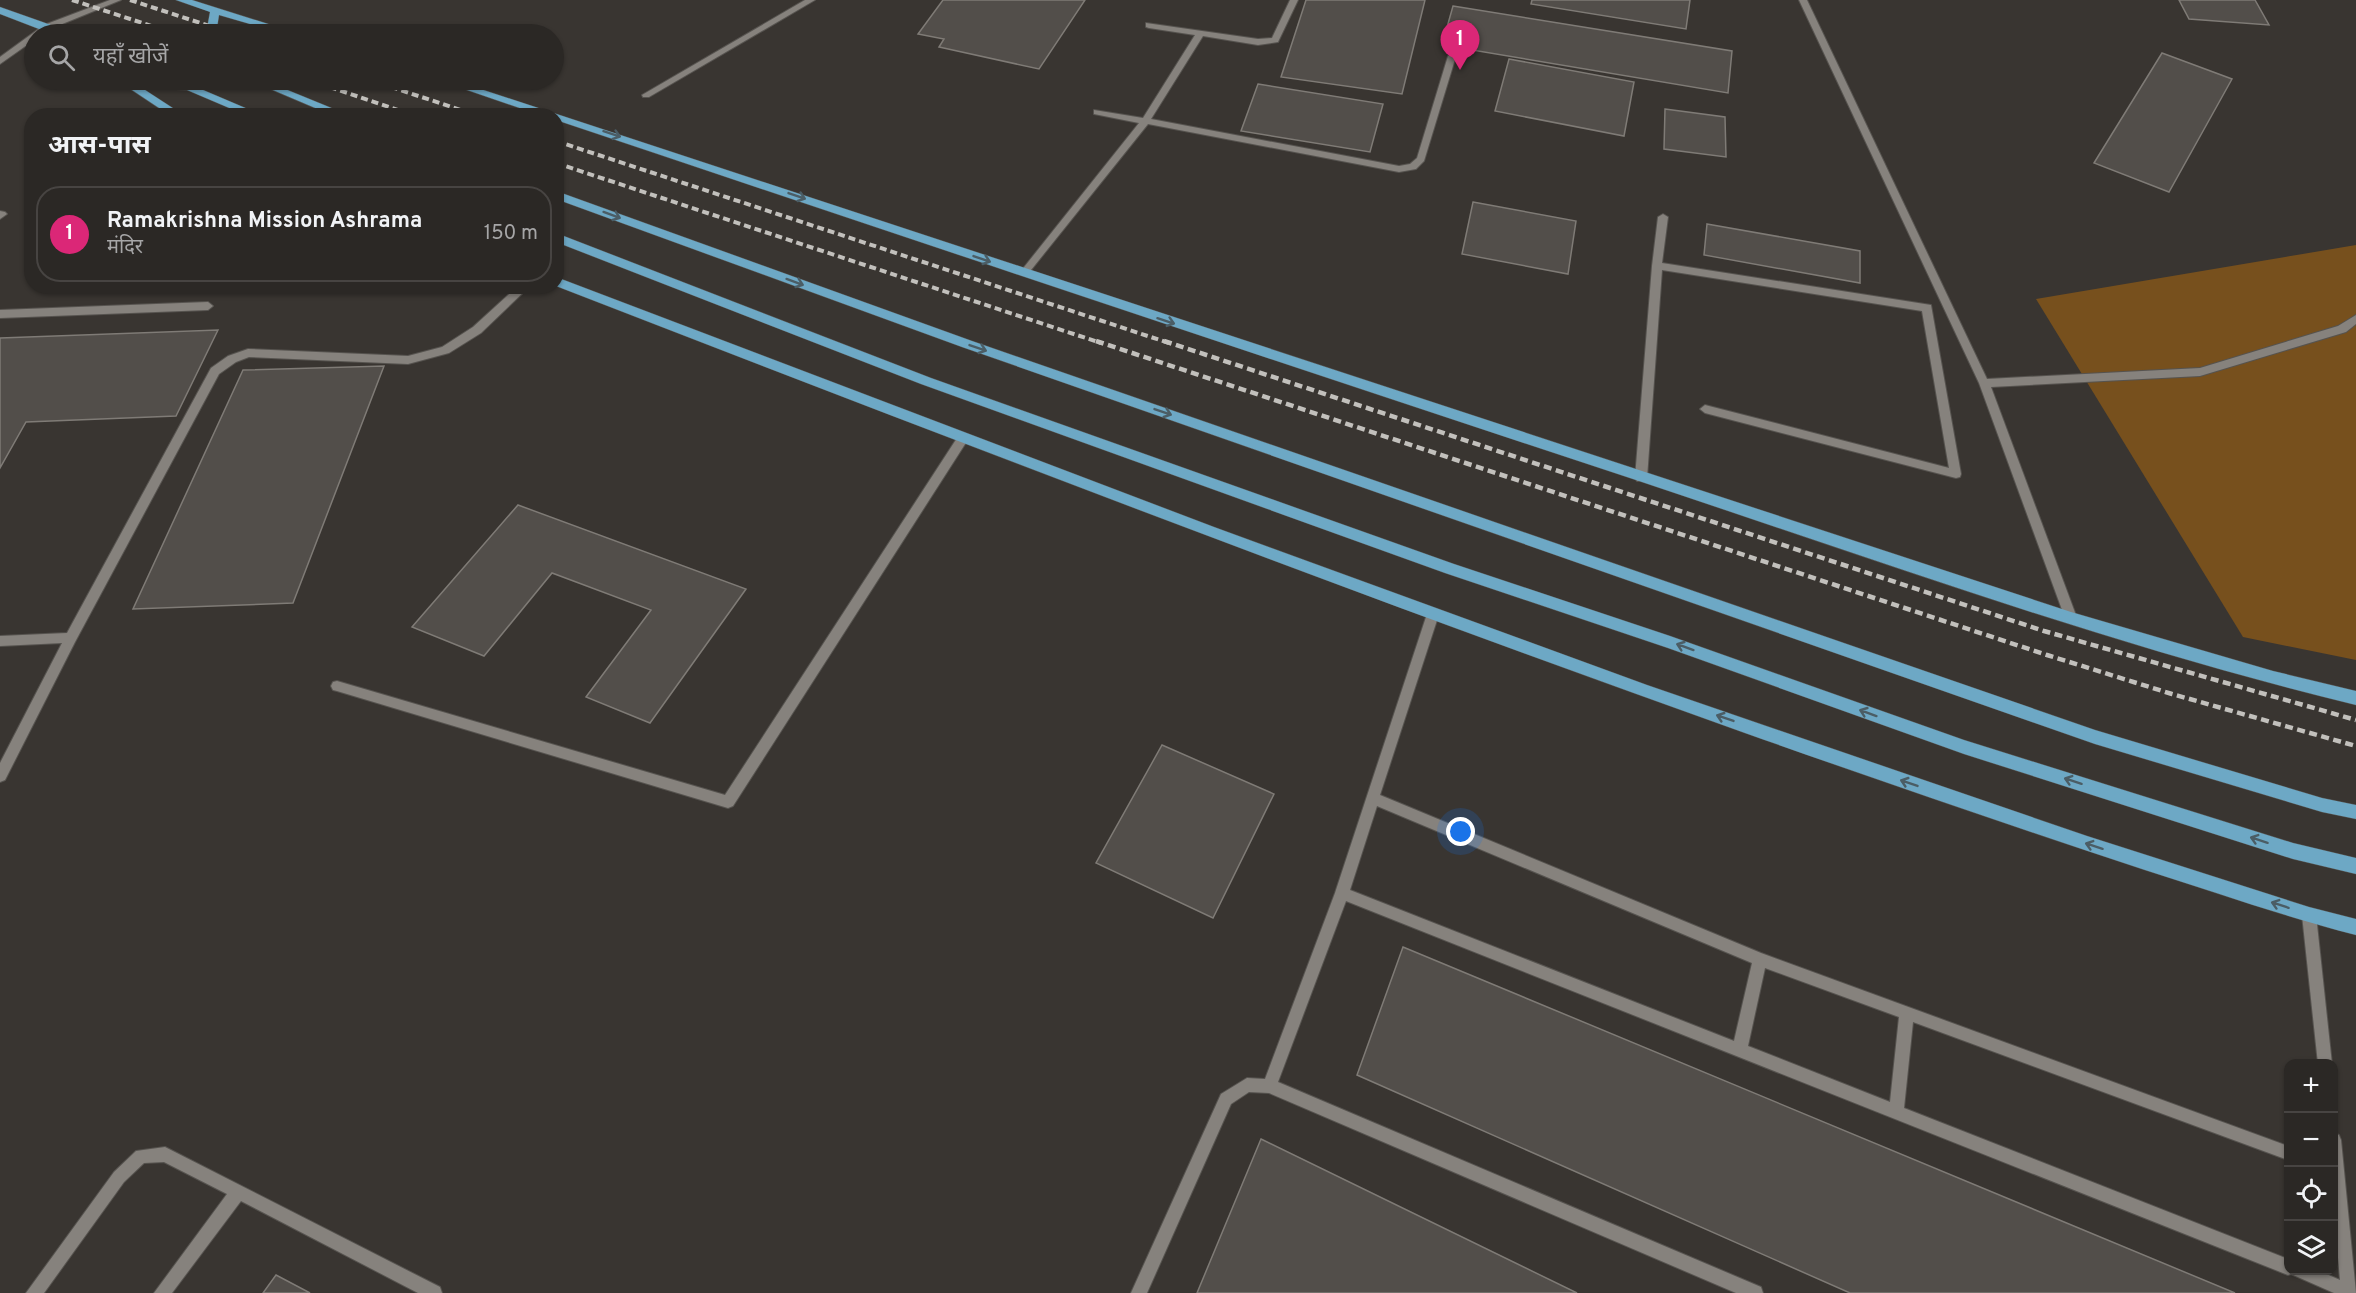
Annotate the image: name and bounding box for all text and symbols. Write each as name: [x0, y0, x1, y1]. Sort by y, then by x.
pin: 1: [1440, 20, 1480, 70]
search box: [24, 24, 564, 90]
icon: search: [45, 41, 78, 74]
text: यहाँ खोजें: [93, 44, 168, 71]
one-way arrow: [602, 129, 621, 140]
text: आस-पास: [48, 130, 151, 163]
one-way arrow: [787, 191, 806, 202]
text: Ramakrishna Mission Ashrama: [107, 208, 422, 235]
one-way arrow: [602, 211, 620, 222]
text: 1: [66, 221, 74, 247]
text: 150 m: [484, 221, 538, 247]
text: मंदिर: [107, 235, 143, 261]
one-way arrow: [972, 254, 991, 265]
one-way arrow: [785, 277, 804, 288]
one-way arrow: [1156, 316, 1175, 327]
one-way arrow: [968, 344, 987, 355]
one-way arrow: [1153, 407, 1171, 418]
one-way arrow: [1676, 641, 1695, 652]
one-way arrow: [1859, 706, 1878, 717]
one-way arrow: [1717, 711, 1735, 722]
one-way arrow: [2064, 775, 2083, 786]
one-way arrow: [1900, 776, 1919, 787]
your location: [1446, 817, 1475, 846]
one-way arrow: [2250, 834, 2269, 845]
one-way arrow: [2085, 840, 2104, 851]
one-way arrow: [2271, 899, 2290, 910]
map controls: [2284, 1059, 2338, 1275]
button: +: [2284, 1059, 2338, 1113]
button: −: [2284, 1113, 2338, 1167]
button: locate: [2284, 1167, 2338, 1221]
button: layers: [2284, 1221, 2338, 1275]

